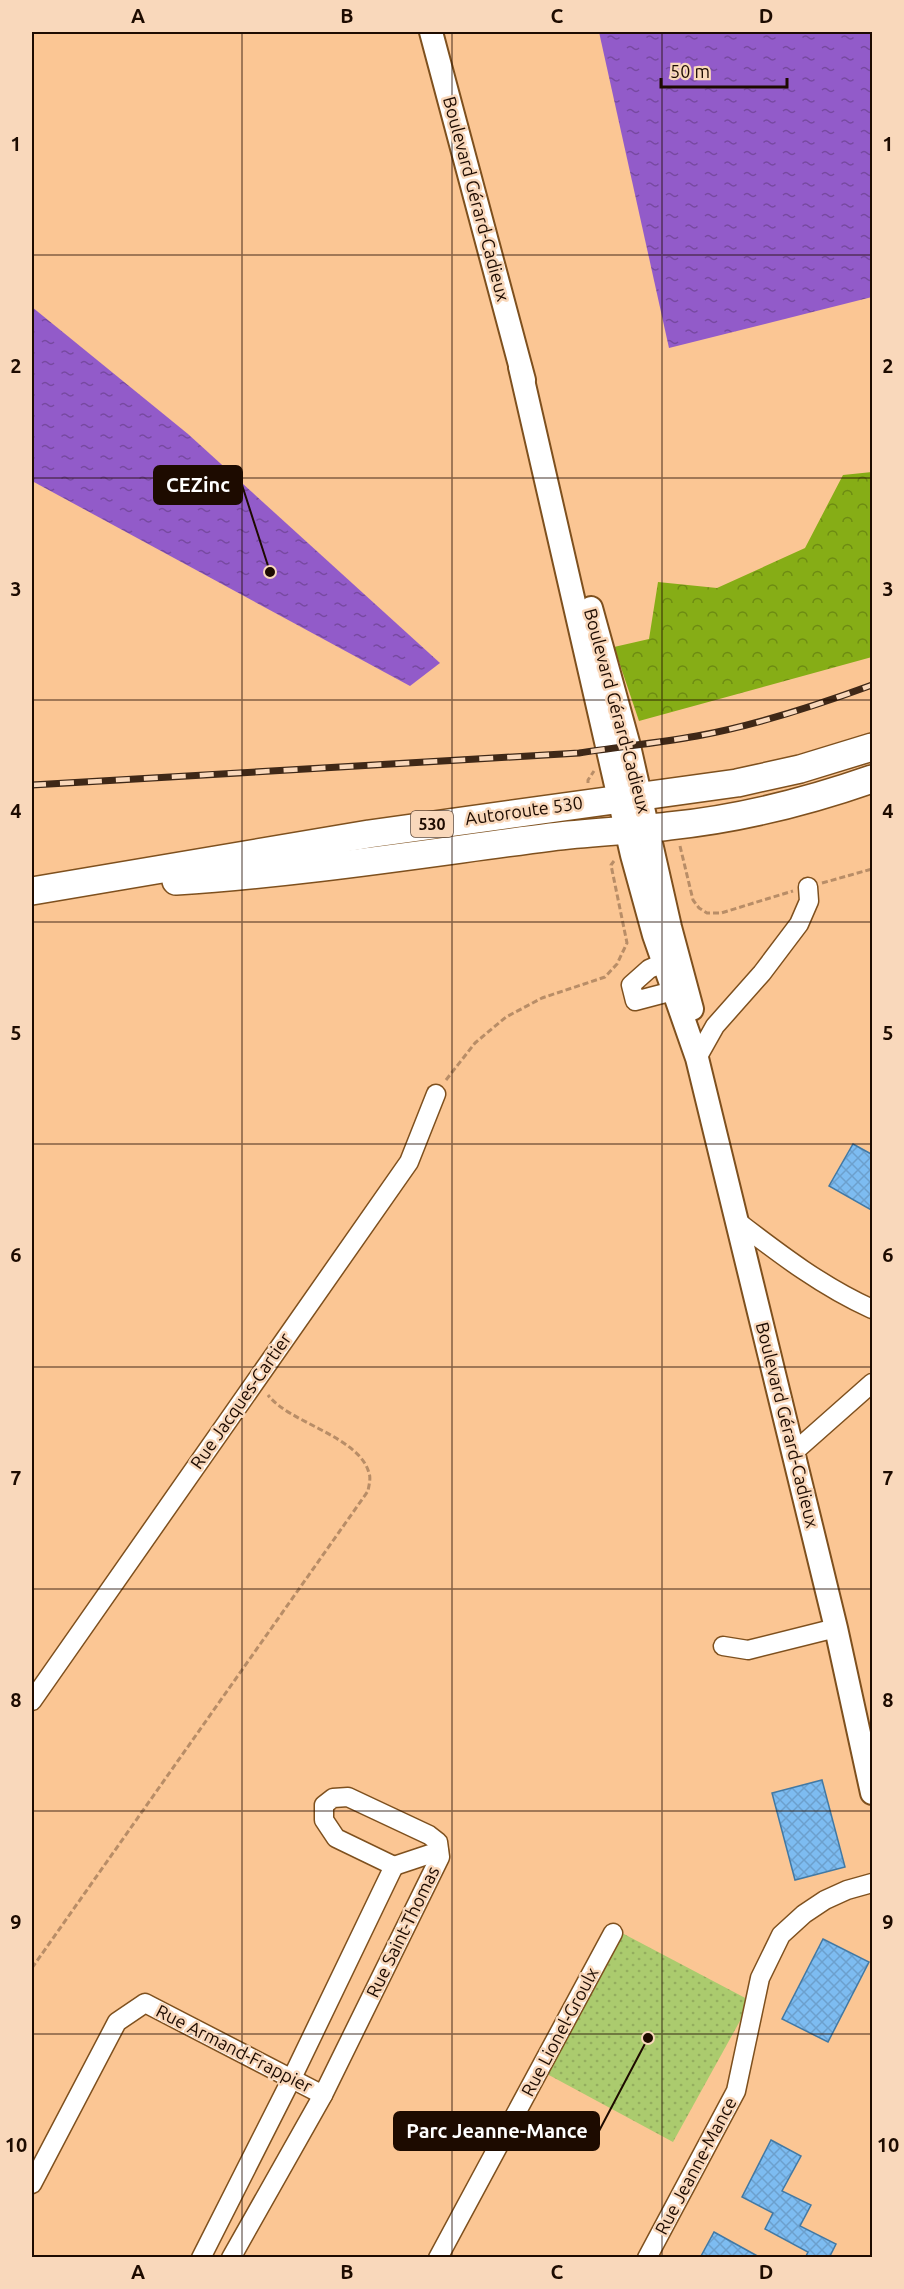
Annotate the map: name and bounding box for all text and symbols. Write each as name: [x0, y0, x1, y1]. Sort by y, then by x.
text: A: [131, 4, 145, 27]
text: B: [340, 4, 354, 27]
text: C: [551, 4, 564, 27]
text: D: [759, 4, 773, 27]
scale bar: [661, 51, 787, 89]
text: 50 m: [670, 61, 710, 81]
street label: Boulevard Gérard-Cadieux: [440, 94, 514, 303]
text: 1: [10, 132, 22, 155]
text: 1: [882, 132, 894, 155]
text: 2: [10, 354, 22, 377]
text: 2: [882, 354, 894, 377]
callout: CEZinc: [154, 466, 242, 504]
text: CEZinc: [166, 473, 230, 496]
text: 3: [10, 577, 22, 600]
text: 3: [882, 577, 894, 600]
street label: Boulevard Gérard-Cadieux: [581, 606, 655, 815]
street label: Autoroute 530: [464, 792, 584, 828]
text: 4: [10, 799, 22, 822]
text: 4: [882, 799, 894, 822]
road number: 530: [411, 811, 453, 837]
text: 5: [10, 1021, 22, 1044]
text: 5: [882, 1021, 894, 1044]
text: 6: [10, 1243, 22, 1266]
text: 6: [882, 1243, 894, 1266]
street label: Boulevard Gérard-Cadieux: [753, 1320, 823, 1530]
street label: Rue Jacques-Cartier: [186, 1329, 295, 1472]
text: 7: [10, 1466, 22, 1489]
text: 7: [882, 1466, 894, 1489]
text: 8: [10, 1688, 22, 1711]
text: 8: [882, 1688, 894, 1711]
street label: Rue Saint-Thomas: [362, 1863, 443, 2000]
text: 9: [10, 1910, 22, 1933]
text: 9: [882, 1910, 894, 1933]
street label: Rue Lionel-Groulx: [517, 1964, 602, 2099]
street label: Rue Armand-Frappier: [153, 2000, 316, 2096]
street label: Rue Jeanne-Mance: [650, 2093, 740, 2238]
callout: Parc Jeanne-Mance: [394, 2112, 599, 2150]
text: Parc Jeanne-Mance: [406, 2119, 588, 2142]
text: 10: [5, 2133, 27, 2156]
text: 10: [877, 2133, 899, 2156]
text: A: [131, 2260, 145, 2283]
text: B: [340, 2260, 354, 2283]
text: C: [551, 2260, 564, 2283]
text: D: [759, 2260, 773, 2283]

